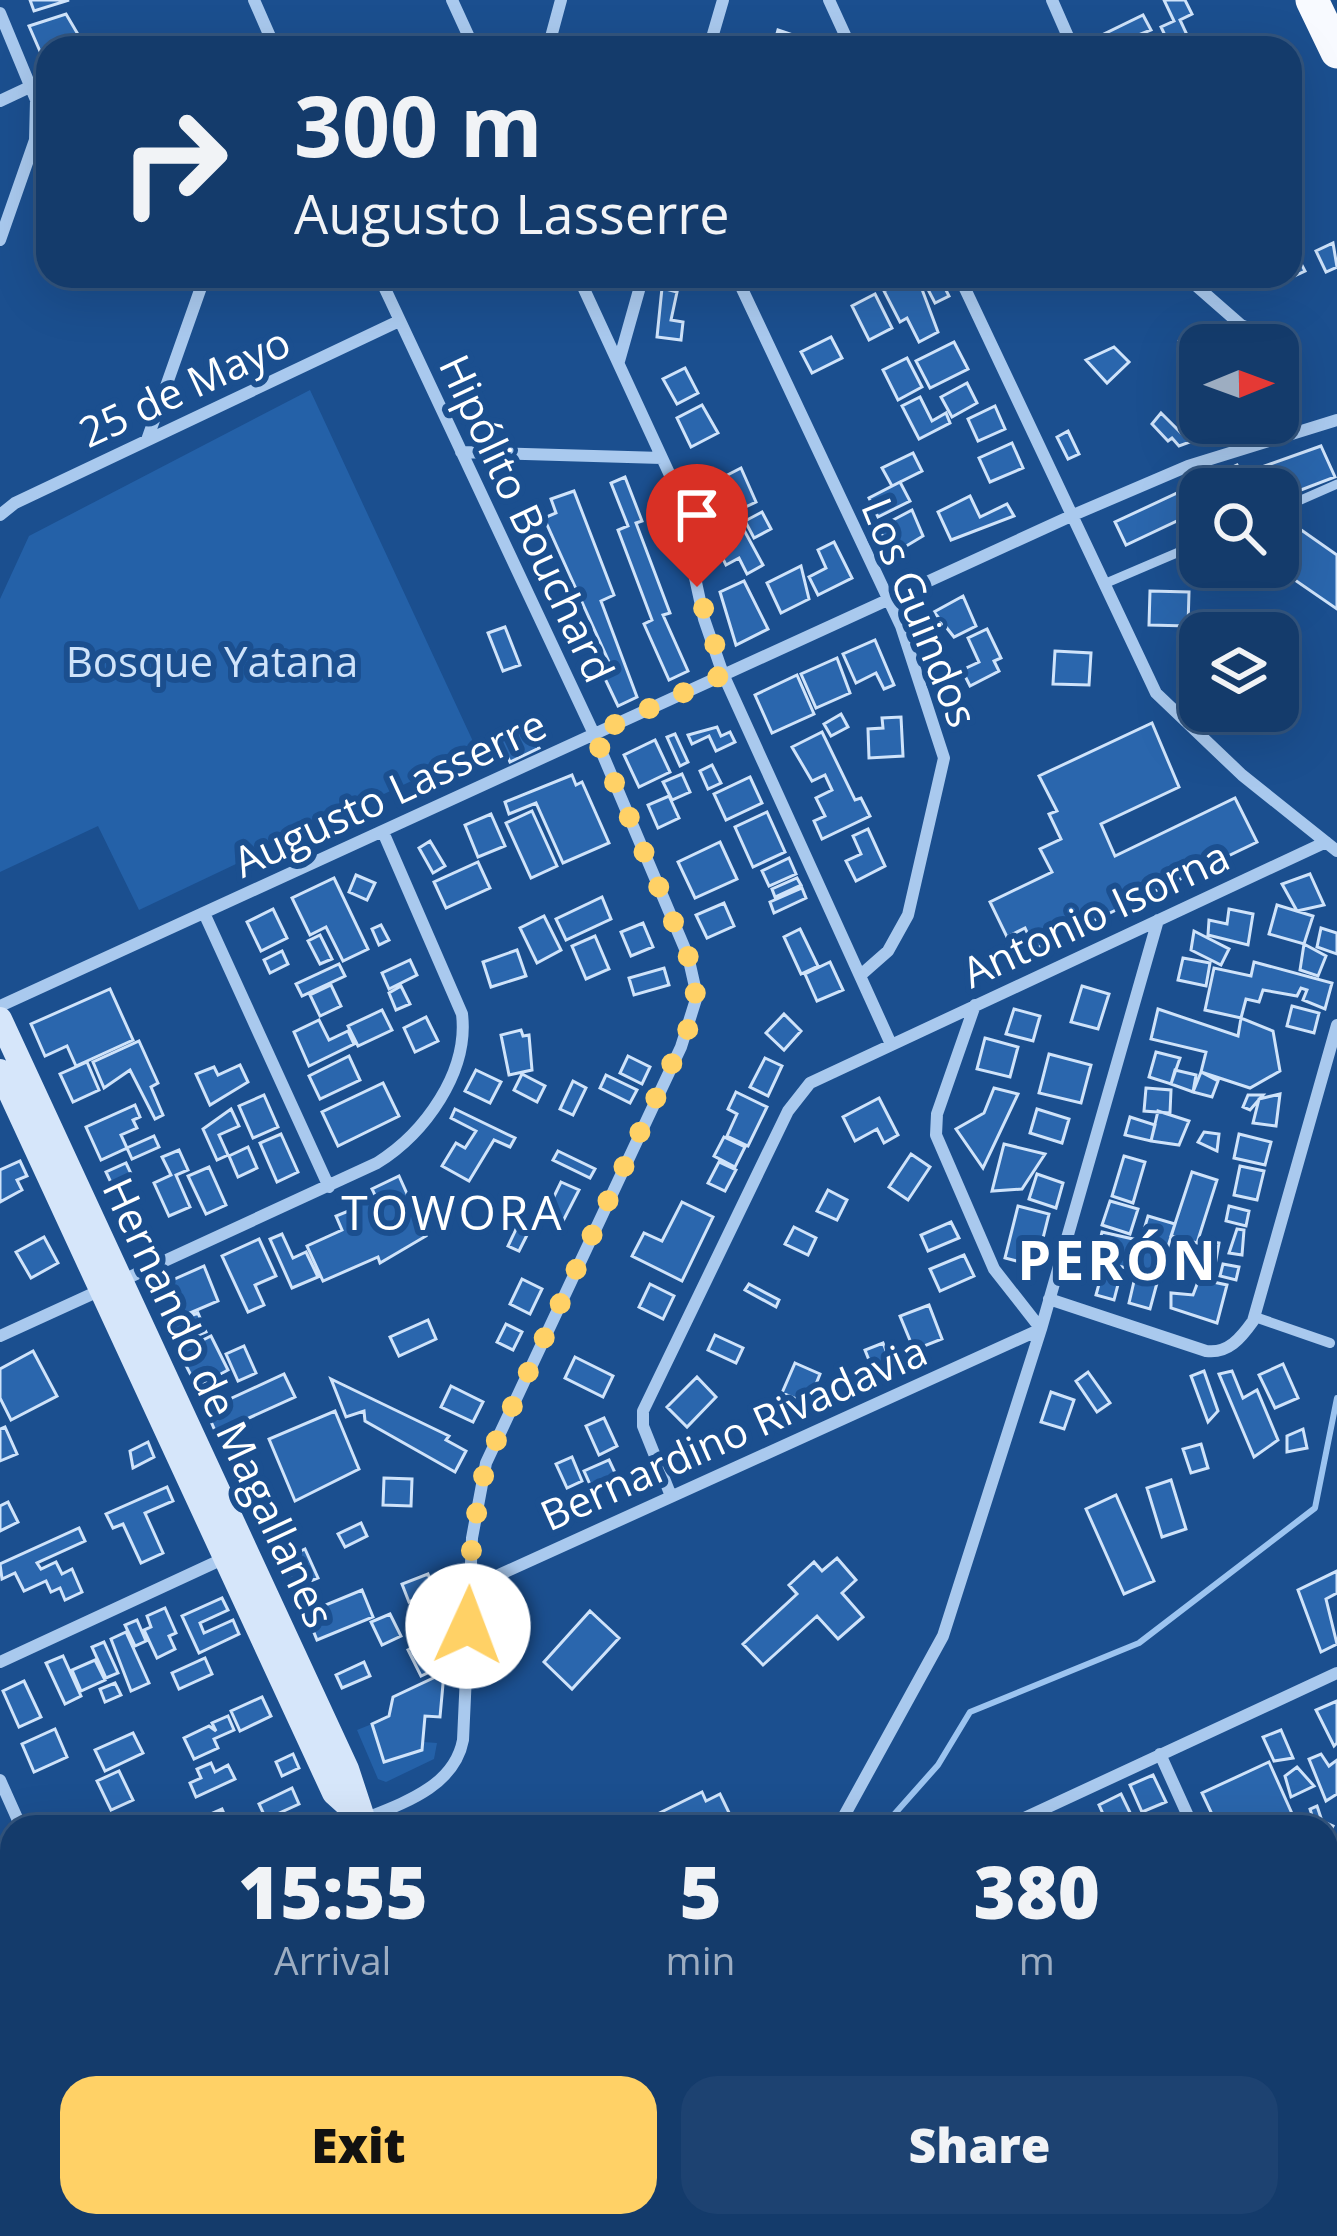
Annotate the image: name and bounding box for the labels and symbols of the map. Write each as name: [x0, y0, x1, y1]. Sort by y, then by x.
street label: 25 de Mayo: [69, 312, 299, 460]
north arrow: [1179, 324, 1299, 444]
street label: Hipólito Bouchard: [427, 345, 629, 691]
pin: [646, 464, 748, 587]
street label: Los Guindos: [849, 489, 993, 735]
park label: Bosque Yatana: [66, 632, 358, 689]
street label: Augusto Lasserre: [223, 695, 555, 889]
street label: Antonio Isorna: [952, 826, 1238, 1000]
street label: Hernando de Magallanes: [91, 1168, 349, 1636]
district label: TOWORA: [341, 1179, 565, 1244]
district label: PERÓN: [1017, 1222, 1219, 1296]
street label: Bernardino Rivadavia: [531, 1321, 935, 1543]
position arrow: [405, 1563, 531, 1689]

